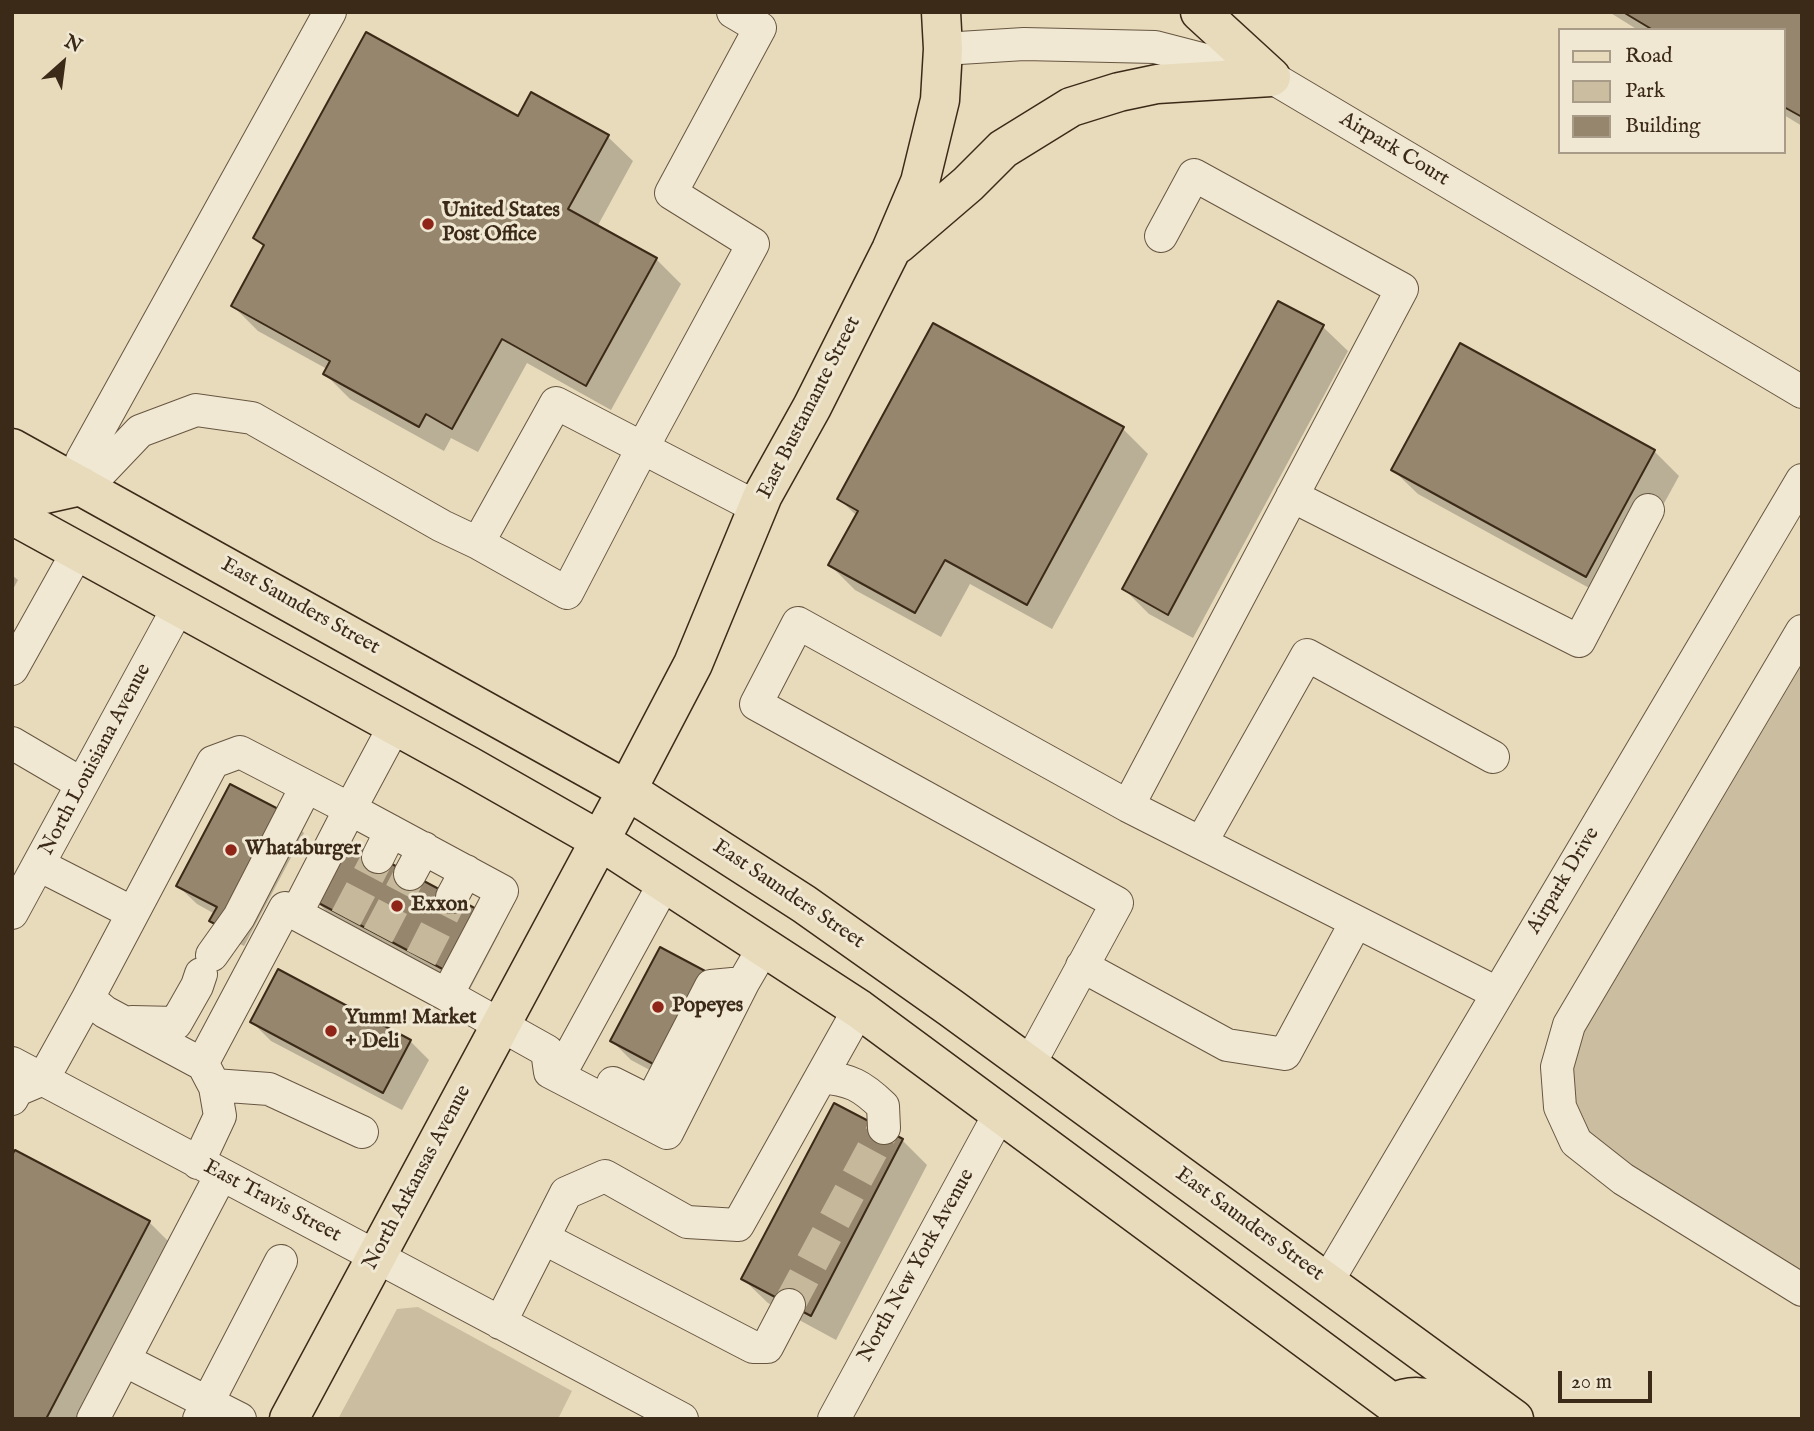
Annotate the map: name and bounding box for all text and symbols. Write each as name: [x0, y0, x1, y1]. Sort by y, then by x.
north arrow: [28, 28, 98, 98]
legend: [1559, 28, 1786, 154]
text: N: [60, 30, 86, 59]
text: Road: [1625, 43, 1672, 70]
text: Park: [1625, 78, 1665, 105]
street label: Airpark Court: [1335, 107, 1453, 193]
text: Building: [1625, 113, 1700, 140]
place label: United States Post Office: [442, 199, 560, 249]
marker: United States Post Office: [420, 216, 436, 232]
street label: East Bustamante Street: [753, 313, 867, 503]
street label: East Saunders Street: [216, 553, 384, 661]
street label: North Louisiana Avenue: [35, 660, 157, 860]
street label: Airpark Drive: [1522, 823, 1606, 939]
street label: East Saunders Street: [707, 835, 869, 955]
place label: Whataburger: [245, 837, 361, 863]
marker: Whataburger: [223, 842, 239, 858]
place label: Exxon: [411, 893, 468, 919]
marker: Exxon: [389, 898, 405, 914]
place label: Popeyes: [672, 994, 743, 1020]
marker: Popeyes: [650, 999, 666, 1015]
place label: Yumm! Market + Deli: [345, 1006, 476, 1056]
marker: Yumm! Market + Deli: [323, 1023, 339, 1039]
street label: North Arkansas Avenue: [359, 1081, 477, 1275]
street label: East Travis Street: [199, 1155, 345, 1249]
street label: East Saunders Street: [1170, 1163, 1328, 1287]
street label: North New York Avenue: [853, 1165, 981, 1367]
scale bar: [1562, 1358, 1657, 1402]
text: 20 m: [1571, 1369, 1612, 1396]

